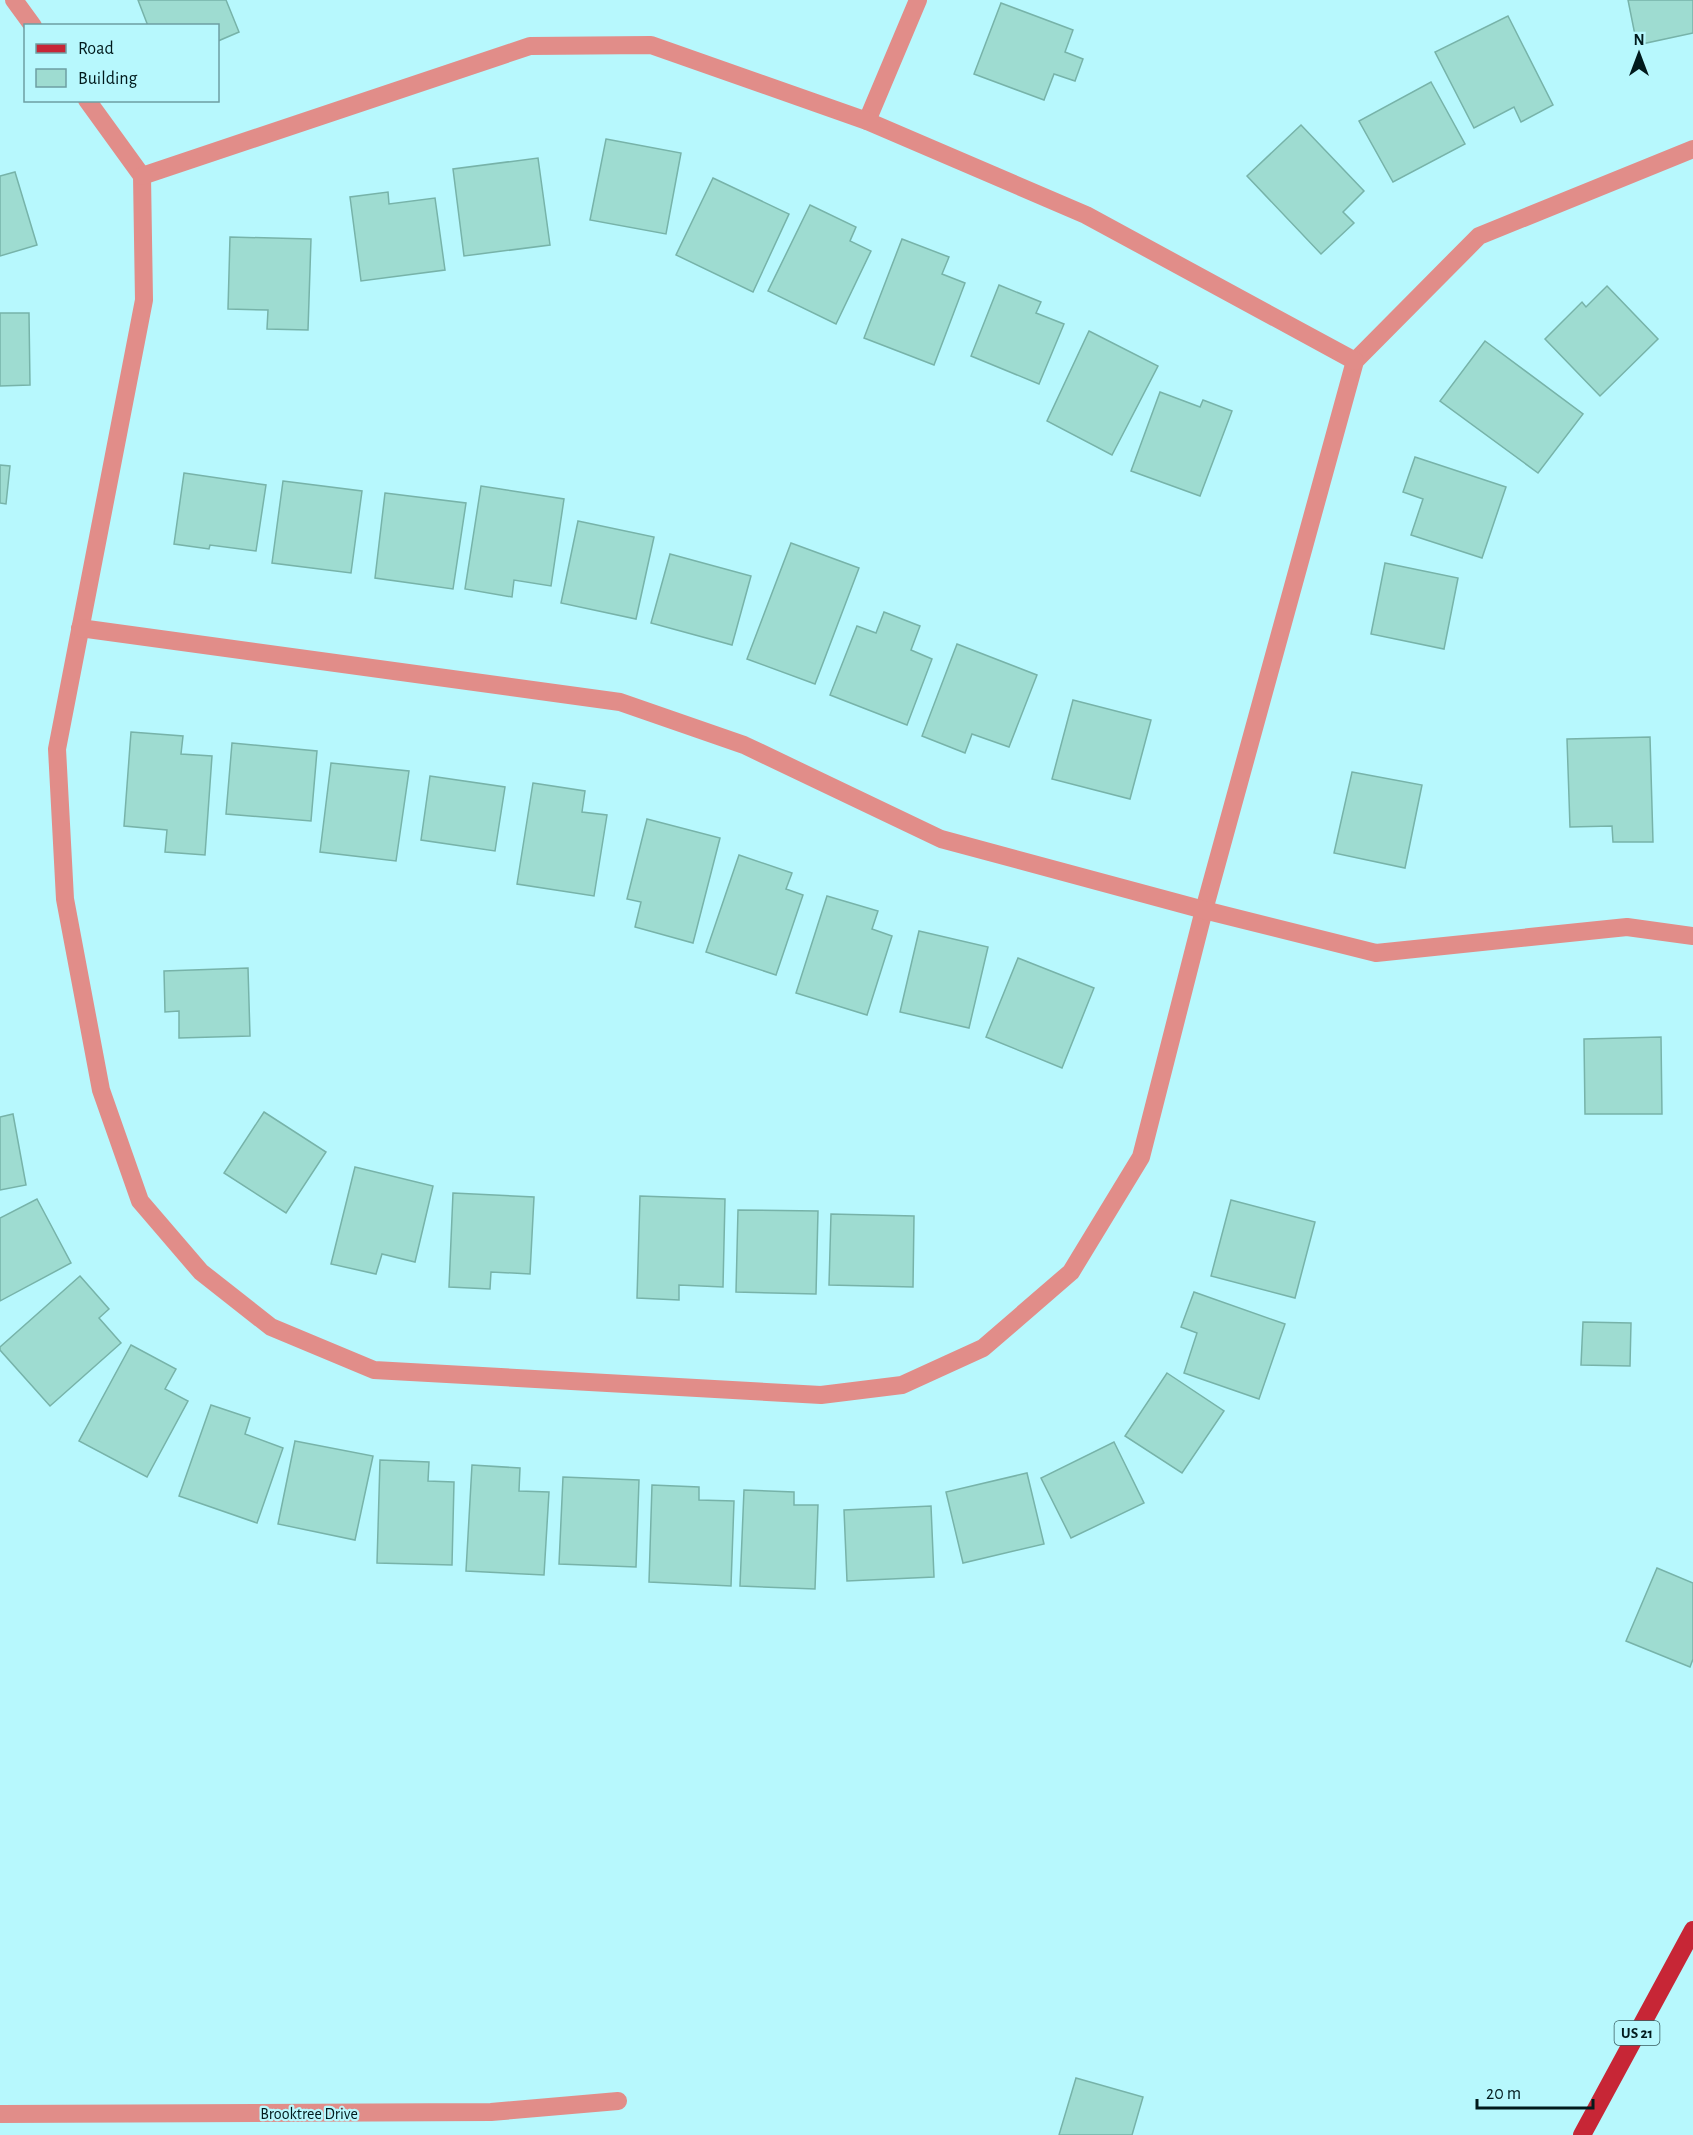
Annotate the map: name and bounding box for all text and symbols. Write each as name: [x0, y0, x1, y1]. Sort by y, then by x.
legend: [24, 24, 219, 102]
north arrow: [1609, 24, 1669, 84]
text: N: [1633, 32, 1645, 48]
text: Road: [78, 40, 114, 58]
text: Building: [78, 70, 138, 88]
road number: US 21: [1614, 2021, 1660, 2045]
scale bar: [1477, 2072, 1592, 2110]
text: 20 m: [1486, 2085, 1521, 2103]
street label: Brooktree Drive: [260, 2106, 358, 2122]

